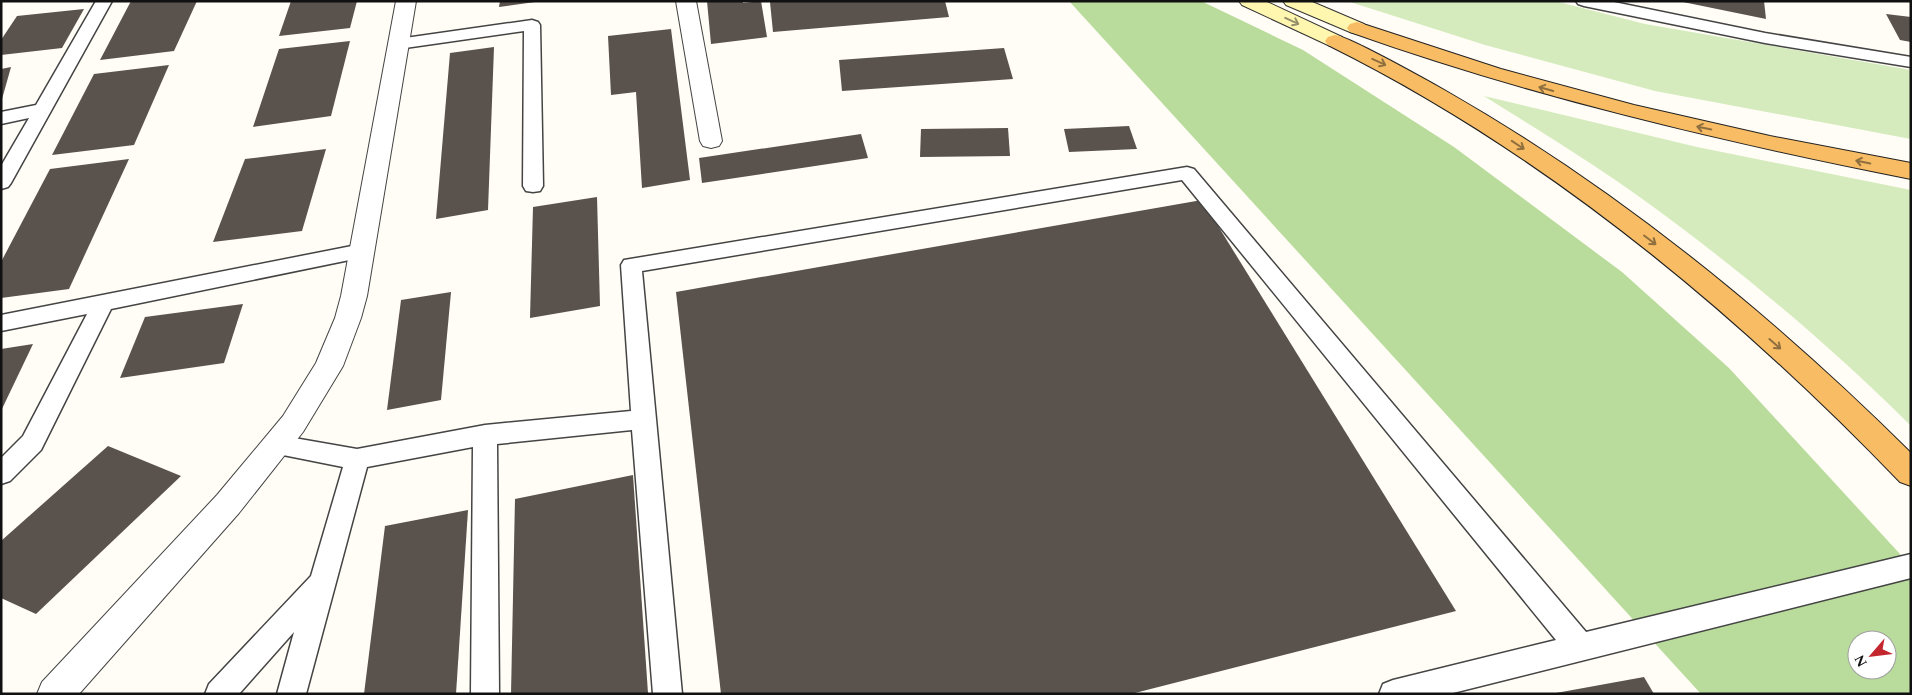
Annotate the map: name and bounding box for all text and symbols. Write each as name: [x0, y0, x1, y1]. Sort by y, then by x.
one-way arrow: [1284, 17, 1299, 27]
one-way arrow: [1371, 58, 1386, 67]
one-way arrow: [1539, 84, 1555, 94]
one-way arrow: [1696, 123, 1712, 132]
one-way arrow: [1511, 140, 1525, 150]
one-way arrow: [1855, 157, 1871, 166]
one-way arrow: [1643, 235, 1656, 246]
one-way arrow: [1769, 338, 1782, 350]
north arrow: [1847, 630, 1897, 680]
text: N: [1849, 651, 1873, 671]

